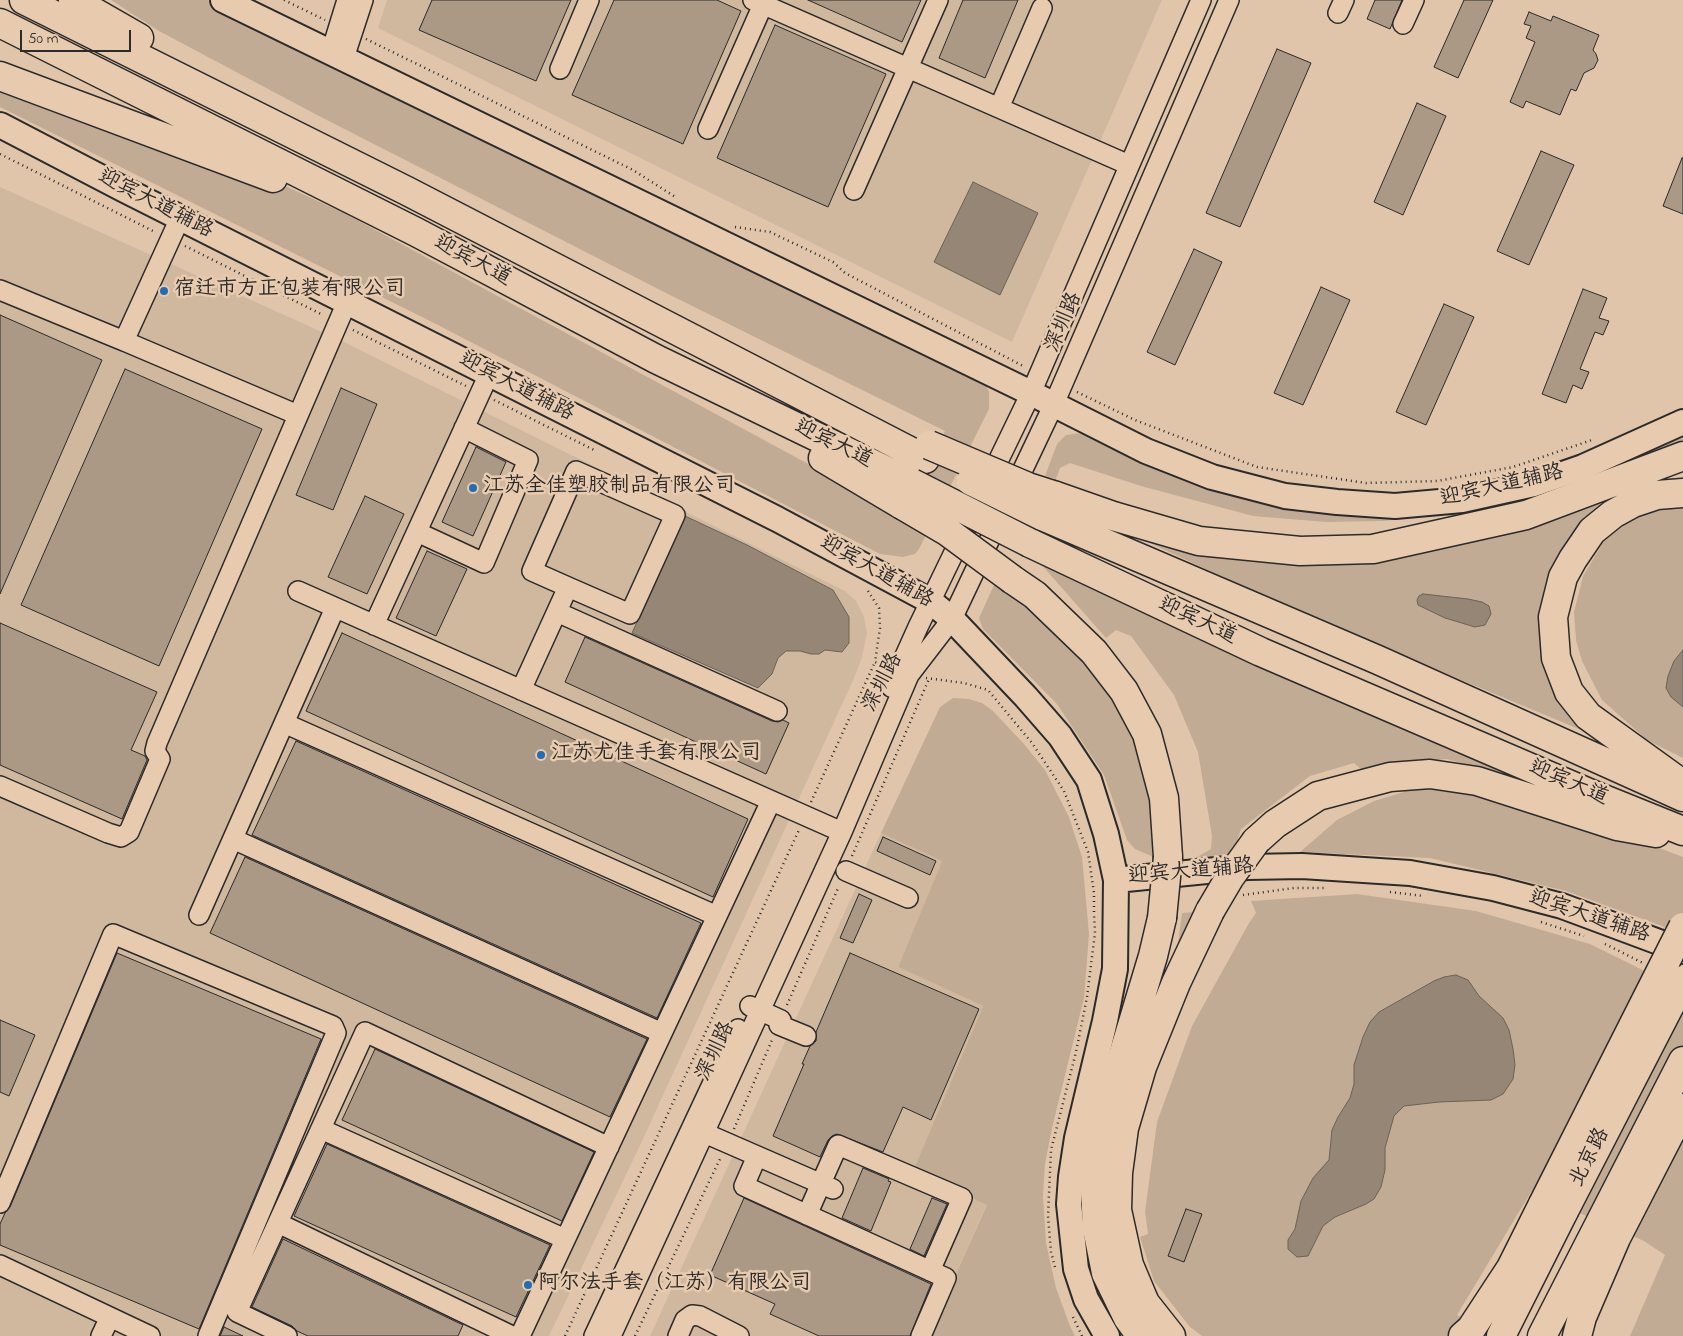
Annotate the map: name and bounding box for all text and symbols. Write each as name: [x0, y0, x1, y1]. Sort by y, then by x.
scale bar: [22, 20, 134, 52]
text: 50 m: [28, 28, 58, 50]
street label: 迎宾大道辅路: [93, 165, 217, 245]
street label: 迎宾大道: [429, 231, 515, 293]
place label: 宿迁市方正包装有限公司: [174, 278, 405, 304]
marker: 宿迁市方正包装有限公司: [158, 285, 170, 297]
street label: 深圳路: [1041, 289, 1089, 357]
street label: 迎宾大道辅路: [454, 348, 578, 428]
street label: 迎宾大道: [790, 415, 876, 475]
street label: 迎宾大道辅路: [1438, 461, 1566, 513]
place label: 江苏全佳塑胶制品有限公司: [483, 475, 735, 501]
marker: 江苏全佳塑胶制品有限公司: [467, 482, 479, 494]
street label: 迎宾大道辅路: [815, 531, 937, 615]
street label: 迎宾大道: [1154, 593, 1240, 651]
street label: 深圳路: [858, 649, 910, 717]
place label: 江苏尤佳手套有限公司: [551, 742, 761, 768]
marker: 江苏尤佳手套有限公司: [535, 749, 547, 761]
street label: 迎宾大道: [1524, 756, 1612, 812]
street label: 迎宾大道辅路: [1127, 855, 1255, 891]
street label: 迎宾大道辅路: [1525, 887, 1653, 949]
street label: 深圳路: [692, 1018, 742, 1086]
street label: 北京路: [1565, 1124, 1617, 1192]
place label: 阿尔法手套（江苏）有限公司: [538, 1272, 811, 1298]
marker: 阿尔法手套（江苏）有限公司: [522, 1279, 534, 1291]

